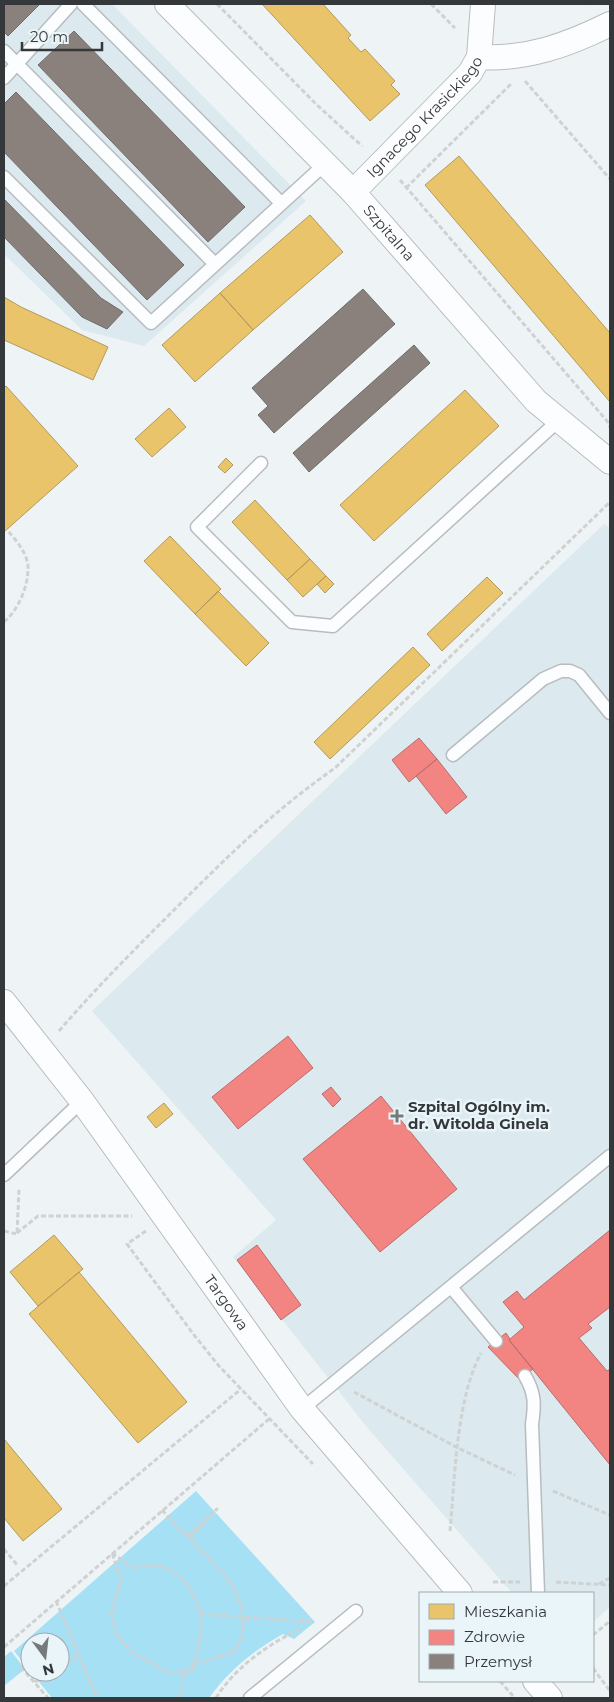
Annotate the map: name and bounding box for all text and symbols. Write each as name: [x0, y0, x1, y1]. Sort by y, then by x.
scale bar: [22, 20, 102, 52]
text: 20 m: [30, 27, 68, 46]
street label: Ignacego Krasickiego: [362, 53, 487, 182]
street label: Szpitalna: [360, 201, 419, 265]
place label: Szpital Ogólny im. dr. Witolda Ginela: [408, 1097, 550, 1133]
marker: Szpital Ogólny im. dr. Witolda Ginela: [390, 1109, 404, 1123]
street label: Targowa: [200, 1271, 253, 1334]
legend: [419, 1592, 594, 1682]
text: Mieszkania: [464, 1602, 547, 1621]
text: Zdrowie: [464, 1627, 525, 1646]
north arrow: [20, 1632, 70, 1682]
text: Przemysł: [464, 1652, 533, 1671]
text: N: [41, 1659, 56, 1680]

